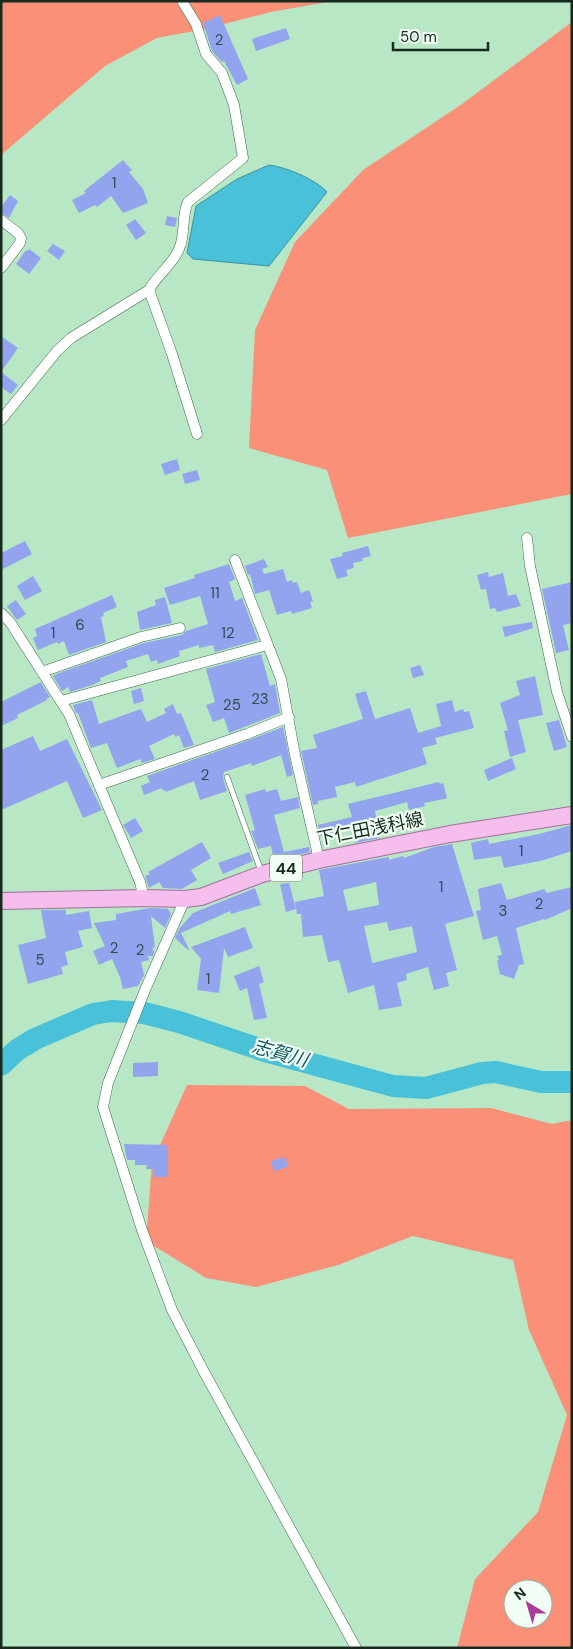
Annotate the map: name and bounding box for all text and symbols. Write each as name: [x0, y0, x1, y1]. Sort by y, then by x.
scale bar: [393, 20, 488, 52]
text: 50 m: [400, 27, 437, 47]
house number: 2: [215, 30, 223, 50]
house number: 1: [112, 173, 116, 193]
house number: 11: [210, 583, 220, 603]
house number: 6: [75, 615, 85, 635]
house number: 1: [51, 623, 55, 643]
house number: 12: [221, 623, 235, 643]
house number: 23: [251, 689, 269, 709]
house number: 25: [223, 695, 241, 715]
house number: 2: [201, 765, 209, 785]
street label: 下仁田浅科線: [315, 807, 425, 851]
house number: 1: [519, 841, 523, 861]
road number: 44: [270, 854, 302, 881]
house number: 1: [439, 877, 443, 897]
house number: 2: [535, 894, 543, 914]
house number: 3: [499, 901, 507, 921]
house number: 2: [110, 938, 118, 958]
house number: 2: [136, 940, 144, 960]
house number: 5: [35, 950, 45, 970]
house number: 1: [206, 969, 210, 989]
water label: 志賀川: [249, 1033, 313, 1073]
north arrow: [503, 1579, 553, 1629]
text: N: [510, 1584, 530, 1604]

